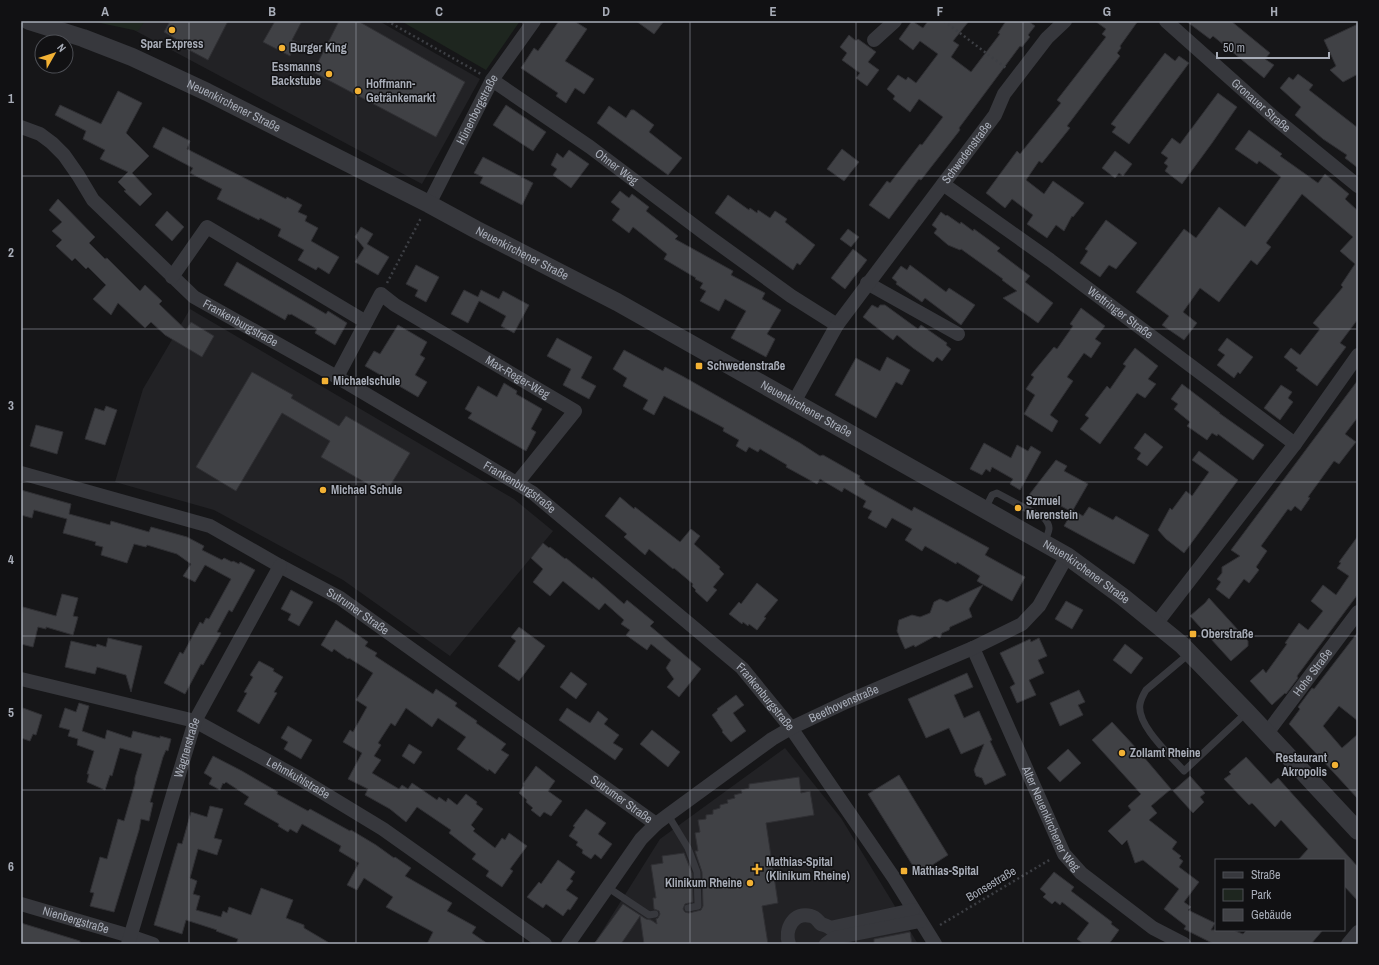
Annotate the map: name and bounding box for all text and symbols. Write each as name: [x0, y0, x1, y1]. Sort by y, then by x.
text: A: [101, 3, 109, 20]
text: B: [268, 3, 276, 20]
text: C: [435, 3, 443, 20]
text: D: [602, 3, 610, 20]
text: E: [769, 3, 777, 20]
text: F: [937, 3, 944, 20]
text: G: [1103, 3, 1111, 20]
text: H: [1270, 3, 1278, 20]
marker: Spar Express: [167, 25, 177, 35]
north arrow: [34, 34, 74, 74]
scale bar: [1217, 34, 1329, 60]
place label: Spar Express: [141, 36, 204, 52]
place label: Burger King: [290, 40, 347, 56]
text: 50 m: [1223, 40, 1245, 56]
text: N: [54, 41, 69, 55]
marker: Burger King: [277, 43, 287, 53]
place label: Essmanns Backstube: [271, 59, 322, 89]
marker: Essmanns Backstube: [324, 69, 334, 79]
street label: Hünenborgstraße: [453, 71, 502, 147]
street label: Gronauer Straße: [1228, 75, 1294, 136]
street label: Neuenkirchener Straße: [184, 76, 283, 136]
place label: Hoffmann- Getränkemarkt: [366, 76, 436, 106]
marker: Hoffmann- Getränkemarkt: [353, 86, 363, 96]
text: 1: [8, 90, 14, 107]
street label: Schwedenstraße: [938, 118, 995, 187]
street label: Ohner Weg: [592, 146, 642, 189]
street label: Neuenkirchener Straße: [473, 223, 571, 284]
text: 2: [8, 244, 14, 261]
street label: Wettringer Straße: [1084, 283, 1156, 343]
street label: Frankenburgstraße: [200, 296, 281, 350]
street label: Max-Reger-Weg: [482, 352, 553, 403]
place label: Schwedenstraße: [707, 358, 786, 374]
marker: Schwedenstraße: [694, 361, 704, 371]
place label: Michaelschule: [333, 373, 401, 389]
marker: Michaelschule: [320, 376, 330, 386]
street label: Neuenkirchener Straße: [758, 377, 855, 441]
text: 3: [8, 397, 14, 414]
street label: Frankenburgstraße: [480, 457, 559, 517]
place label: Michael Schule: [331, 482, 403, 498]
marker: Michael Schule: [318, 485, 328, 495]
place label: Szmuel Merenstein: [1026, 493, 1078, 523]
marker: Szmuel Merenstein: [1013, 503, 1023, 513]
street label: Neuenkirchener Straße: [1040, 536, 1133, 607]
text: 4: [8, 551, 14, 568]
street label: Sutrumer Straße: [324, 584, 392, 639]
place label: Oberstraße: [1201, 626, 1254, 642]
marker: Oberstraße: [1188, 629, 1198, 639]
street label: Hohe Straße: [1289, 645, 1336, 699]
street label: Frankenburgstraße: [733, 659, 798, 734]
street label: Beethovenstraße: [806, 681, 881, 726]
text: 5: [8, 704, 14, 721]
street label: Wagnerstraße: [170, 714, 204, 780]
place label: Zollamt Rheine: [1130, 745, 1201, 761]
marker: Zollamt Rheine: [1117, 748, 1127, 758]
place label: Restaurant Akropolis: [1276, 750, 1328, 780]
street label: Lehmkuhlstraße: [264, 754, 333, 803]
marker: Restaurant Akropolis: [1330, 760, 1340, 770]
street label: Alter Neuenkirchener Weg: [1018, 763, 1084, 875]
street label: Sutrumer Straße: [587, 772, 656, 827]
place label: Mathias-Spital (Klinikum Rheine): [766, 854, 850, 884]
text: 6: [8, 858, 14, 875]
legend: [1215, 859, 1345, 931]
marker: Mathias-Spital (Klinikum Rheine): [751, 863, 763, 875]
place label: Mathias-Spital: [912, 863, 979, 879]
street label: Bonsestraße: [963, 863, 1019, 905]
marker: Mathias-Spital: [899, 866, 909, 876]
text: Straße: [1251, 867, 1281, 883]
place label: Klinikum Rheine: [665, 875, 743, 891]
marker: Klinikum Rheine: [745, 878, 755, 888]
text: Park: [1251, 887, 1271, 903]
street label: Nienbergstraße: [41, 903, 111, 937]
text: Gebäude: [1251, 907, 1292, 923]

